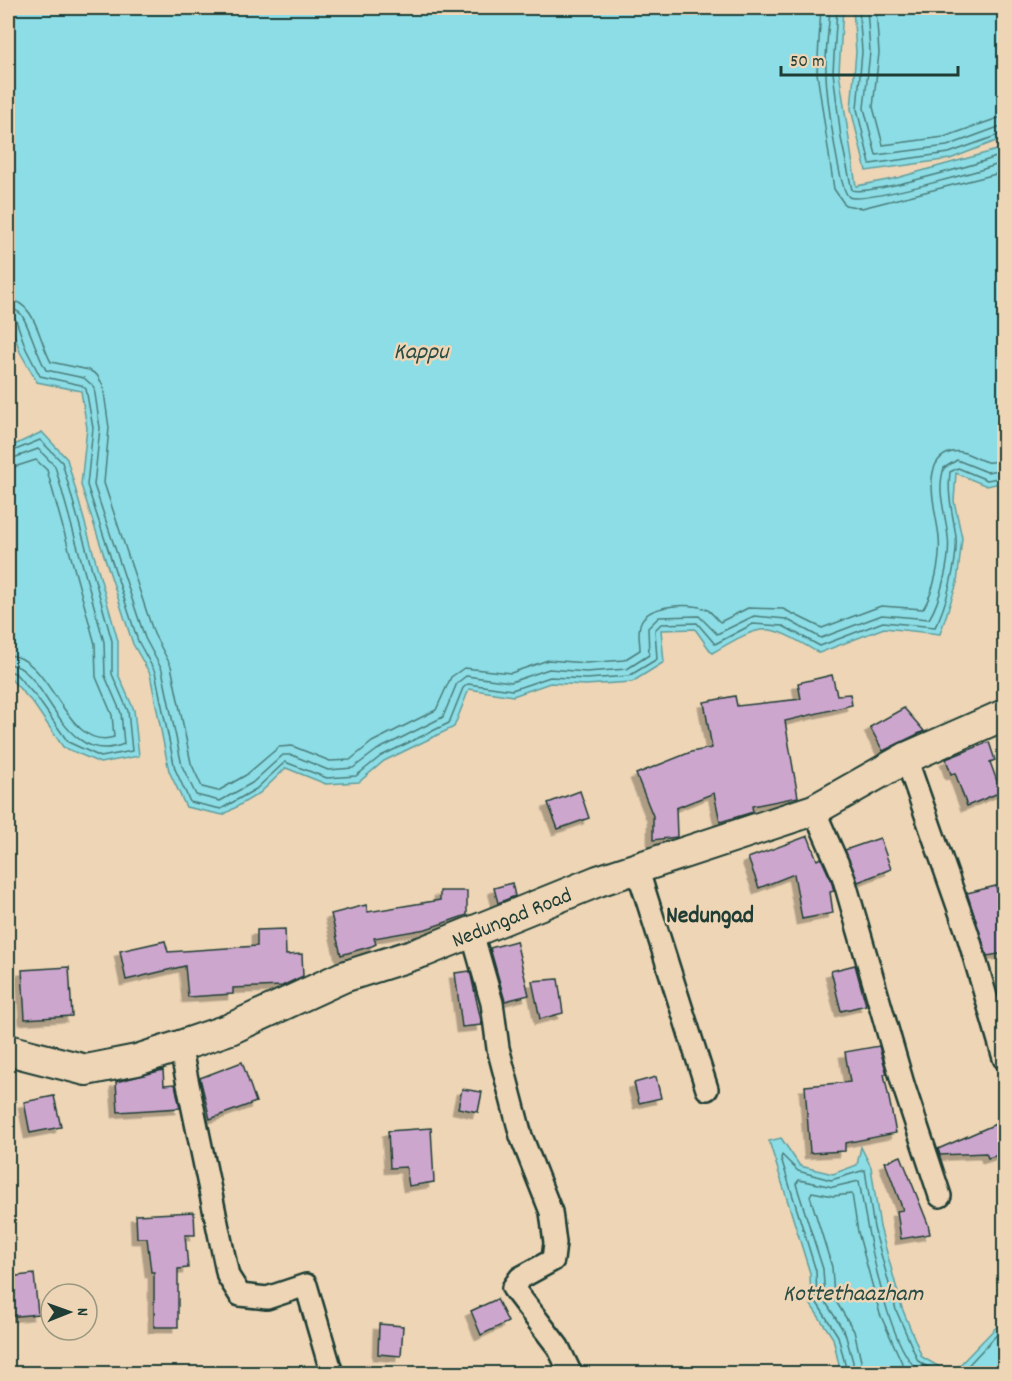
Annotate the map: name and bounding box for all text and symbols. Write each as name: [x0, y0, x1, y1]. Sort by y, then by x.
scale bar: [781, 39, 958, 77]
text: 50 m: [790, 50, 825, 75]
water label: Kappu: [394, 336, 450, 370]
street label: Nedungad Road: [448, 881, 577, 957]
district label: Nedungad: [666, 900, 754, 934]
water label: Kottethaazham: [783, 1278, 924, 1312]
north arrow: [39, 1282, 99, 1342]
text: N: [70, 1308, 93, 1316]

